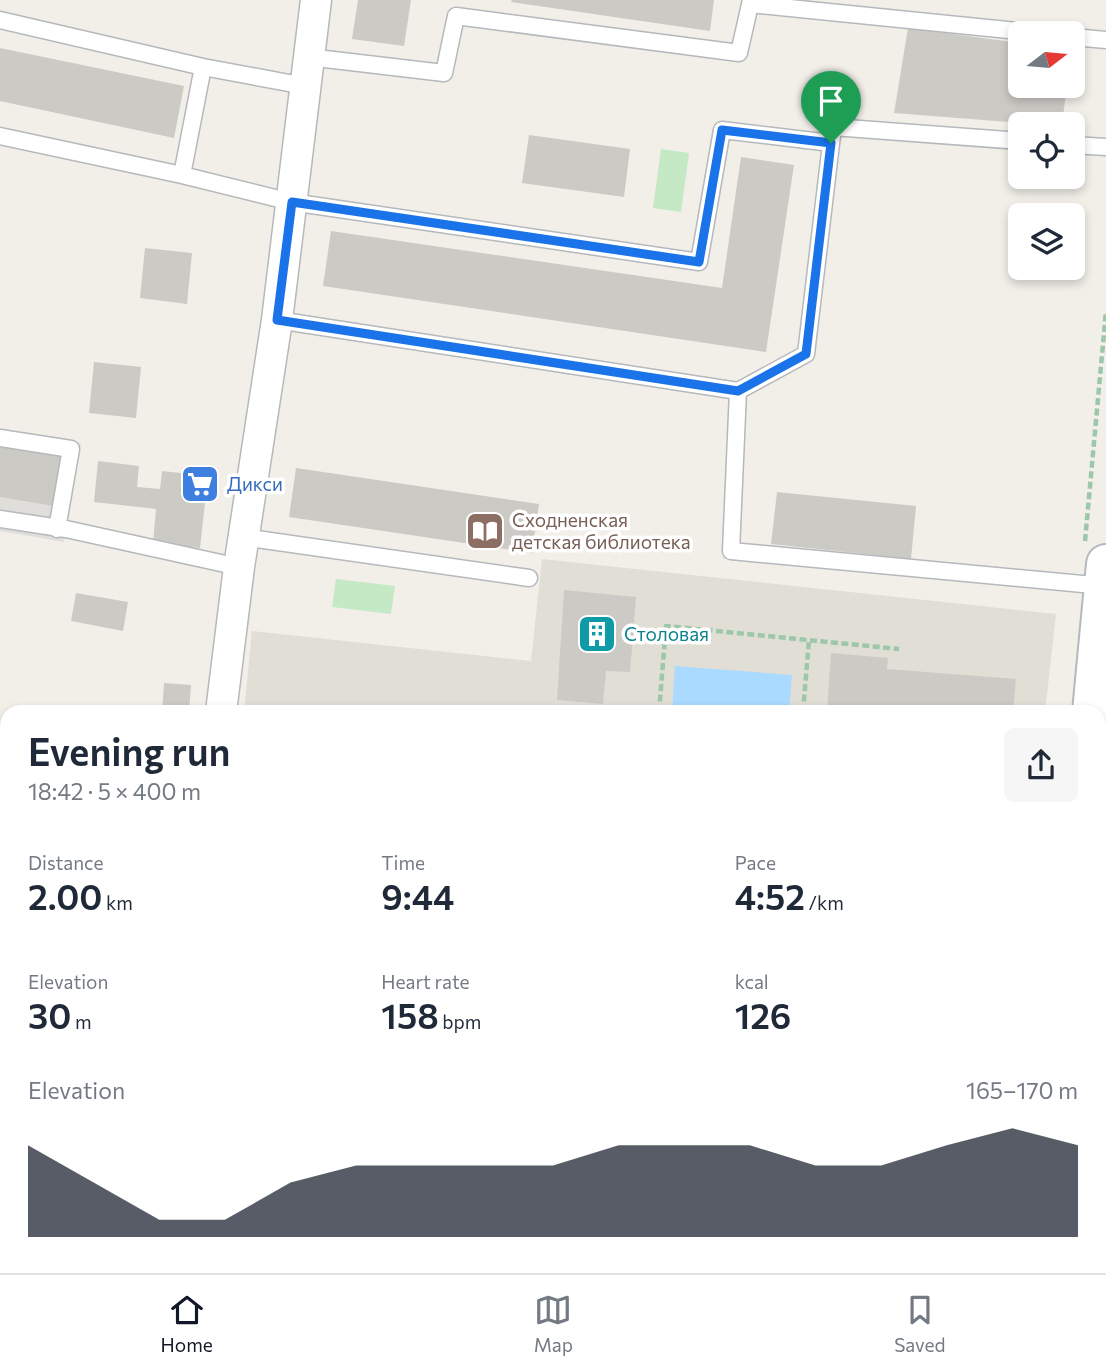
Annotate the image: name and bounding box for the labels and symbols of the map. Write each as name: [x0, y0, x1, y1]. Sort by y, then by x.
north arrow: [1008, 21, 1085, 98]
pin: [801, 71, 861, 143]
supermarket icon: Дикси: [179, 463, 221, 505]
place label: Дикси: [227, 472, 283, 495]
place label: Сходненская детская библиотека: [512, 508, 691, 553]
library icon: Сходненская детская библиотека: [464, 510, 506, 552]
building icon: Столовая: [576, 613, 618, 655]
place label: Столовая: [624, 622, 709, 645]

